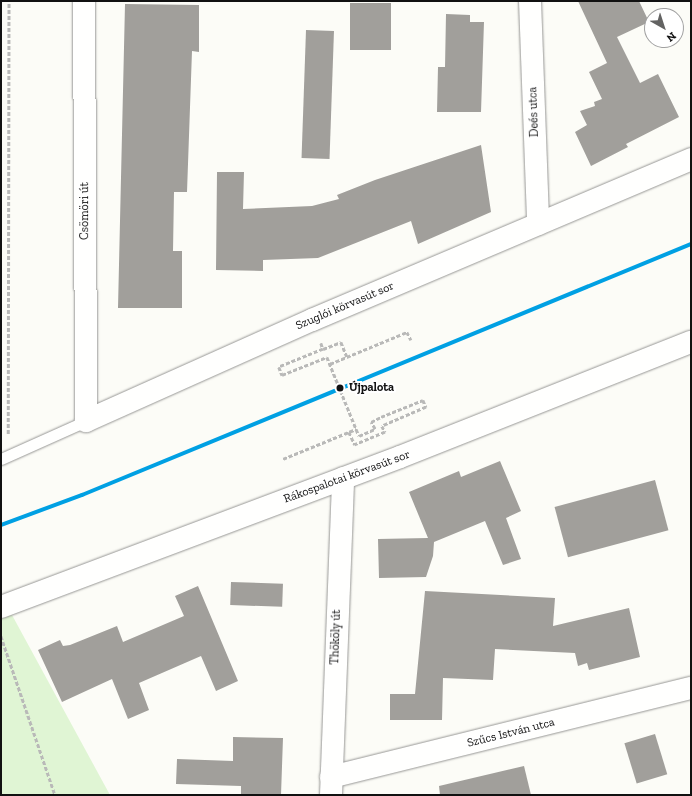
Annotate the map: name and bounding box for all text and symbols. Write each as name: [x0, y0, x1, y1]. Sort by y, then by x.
north arrow: [644, 8, 684, 48]
text: N: [664, 29, 679, 45]
street label: Deés utca: [526, 87, 542, 137]
street label: Csömöri út: [78, 182, 92, 240]
street label: Szuglói körvasút sor: [294, 279, 396, 333]
place label: Újpalota: [349, 381, 394, 395]
marker: Újpalota: [334, 382, 346, 394]
street label: Rákospalotai körvasút sor: [282, 447, 412, 507]
street label: Thököly út: [328, 609, 344, 665]
street label: Szűcs István utca: [466, 715, 556, 751]

